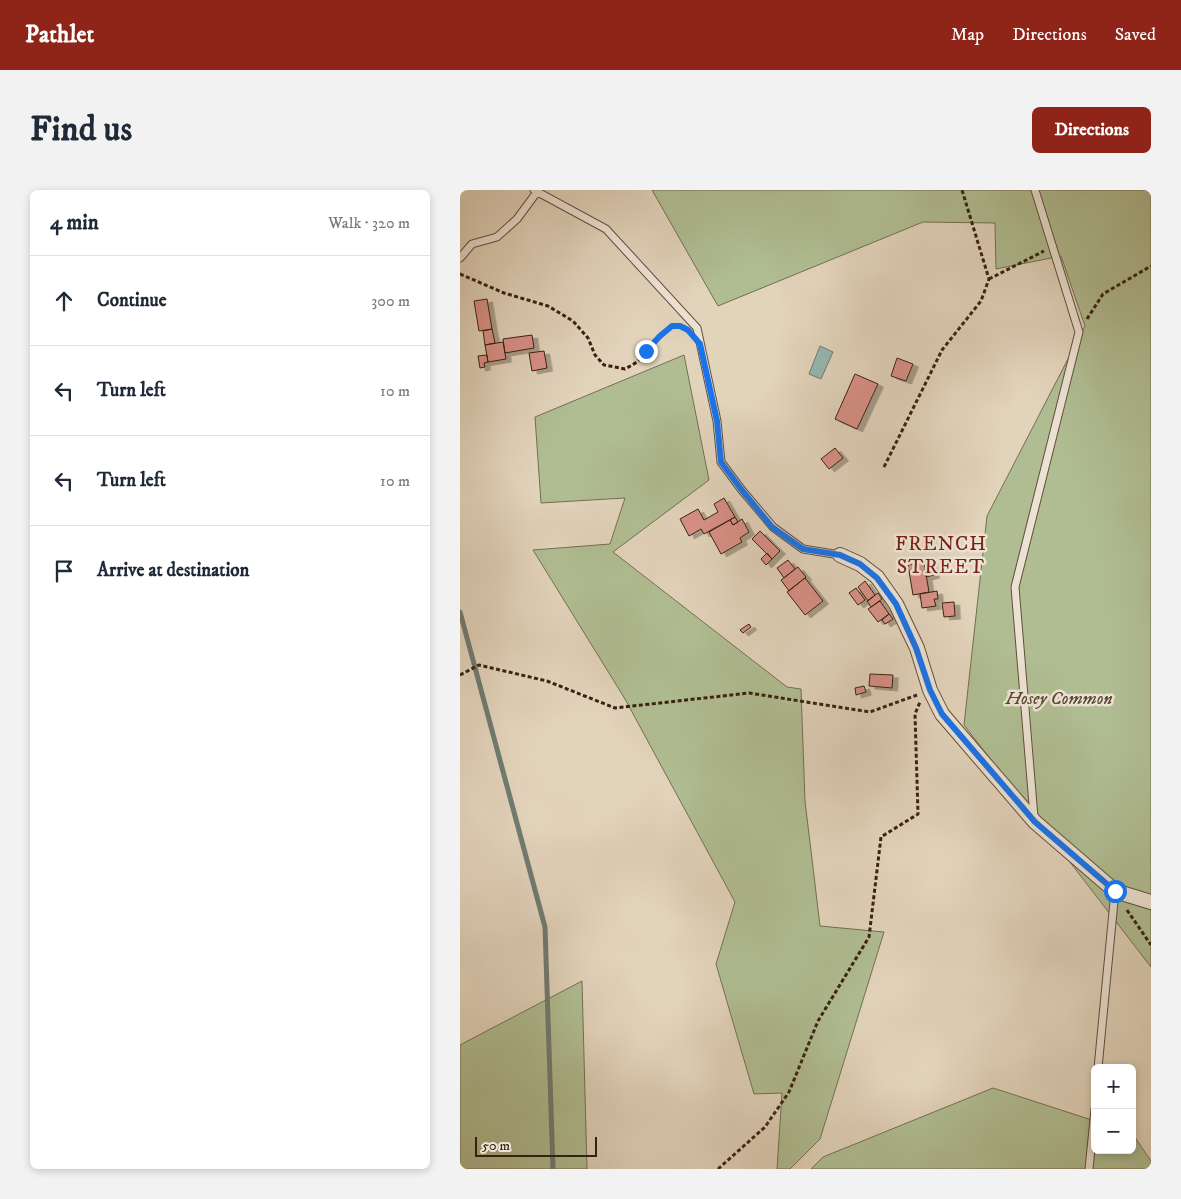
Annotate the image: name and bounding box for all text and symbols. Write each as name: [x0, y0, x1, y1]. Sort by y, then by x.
text: Pathlet: [25, 20, 94, 50]
text: Map: [951, 24, 984, 46]
text: Directions: [1012, 24, 1087, 46]
text: Saved: [1115, 24, 1156, 46]
button: Directions: [1032, 107, 1151, 153]
text: Find us: [30, 108, 132, 152]
text: 4 min: [50, 210, 99, 236]
text: Walk · 320 m: [328, 213, 410, 233]
icon: ahead: [50, 287, 78, 315]
text: Continue: [97, 289, 167, 312]
text: 300 m: [371, 291, 410, 311]
route end: [635, 340, 658, 363]
icon: left: [50, 377, 78, 405]
text: Turn left: [97, 379, 166, 402]
text: 10 m: [380, 381, 410, 401]
icon: left: [50, 467, 78, 495]
text: Turn left: [97, 469, 166, 492]
text: 10 m: [380, 471, 410, 491]
district label: FRENCH STREET: [895, 532, 987, 580]
icon: arrive: [50, 557, 78, 585]
text: Arrive at destination: [97, 559, 249, 582]
park label: Hosey Common: [1005, 688, 1112, 710]
route start: [1104, 880, 1127, 903]
map controls: [1091, 1064, 1136, 1154]
button: +: [1091, 1064, 1136, 1109]
button: −: [1091, 1109, 1136, 1154]
scale bar: [475, 1134, 598, 1157]
text: 50 m: [482, 1137, 510, 1155]

